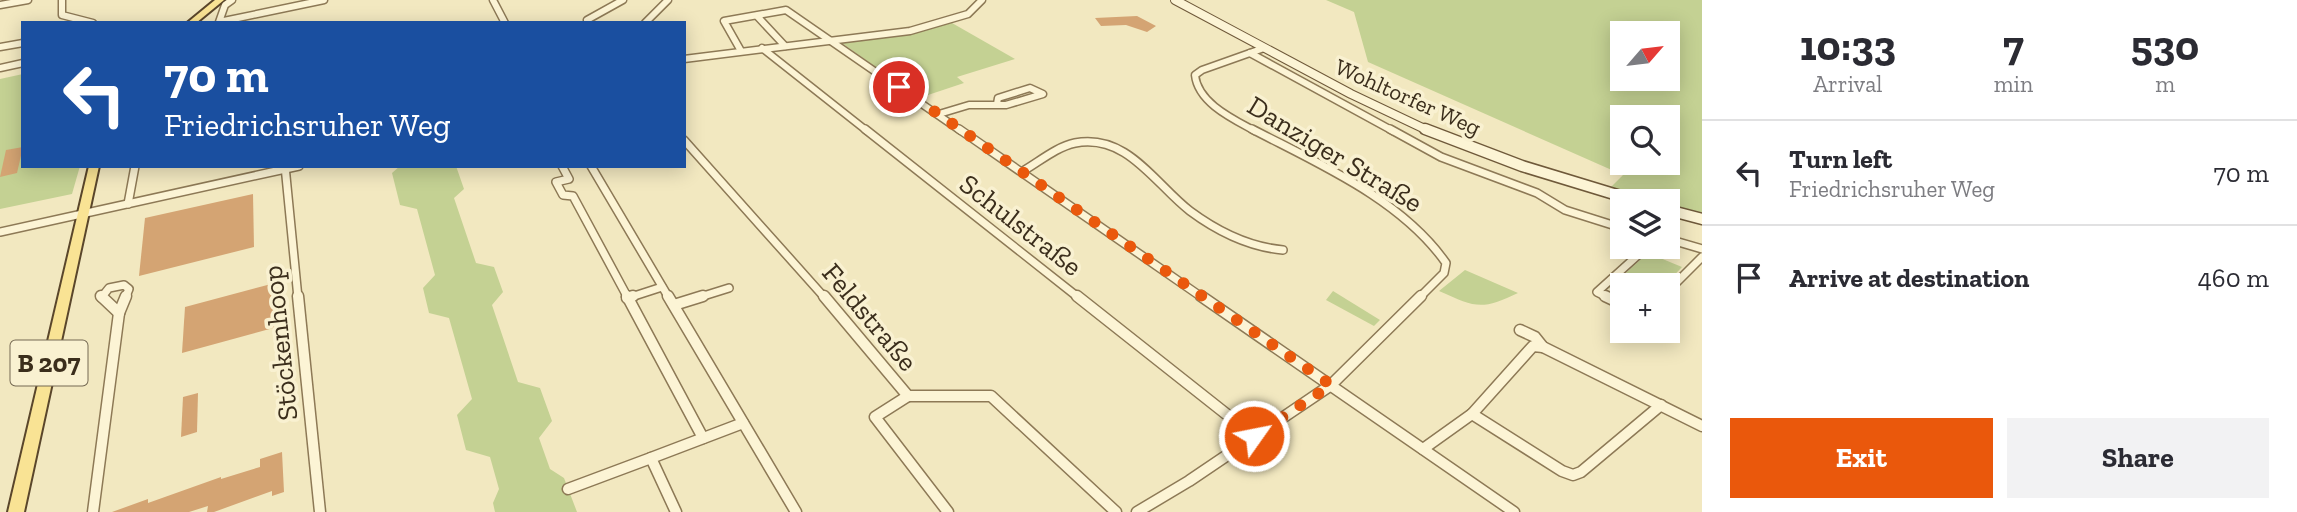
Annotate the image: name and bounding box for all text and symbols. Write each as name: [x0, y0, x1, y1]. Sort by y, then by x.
text: 10:33: [1800, 20, 1896, 71]
text: 7: [2003, 20, 2024, 71]
text: 530: [2131, 20, 2199, 71]
north arrow: [1610, 21, 1680, 91]
map controls: [1610, 21, 1680, 343]
text: 70 m: [164, 46, 269, 105]
icon: left: [49, 49, 140, 140]
street label: Wohltorfer Weg: [1331, 52, 1486, 142]
pin: [869, 57, 929, 117]
icon: arrive: [880, 68, 918, 106]
text: Arrival: [1813, 70, 1882, 98]
text: min: [1994, 70, 2033, 98]
text: m: [2155, 70, 2175, 98]
street label: Danziger Straße: [1242, 89, 1428, 219]
button: search: [1610, 105, 1680, 175]
text: Friedrichsruher Weg: [164, 106, 450, 144]
text: Turn left: [1789, 143, 1892, 175]
icon: left: [1730, 154, 1768, 192]
text: 70 m: [2213, 157, 2269, 189]
street label: Schulstraße: [953, 167, 1089, 283]
text: Friedrichsruher Weg: [1789, 175, 1995, 203]
button: layers: [1610, 189, 1680, 259]
street label: Feldstraße: [815, 256, 925, 378]
icon: arrive: [1730, 259, 1768, 297]
text: Arrive at destination: [1789, 262, 2029, 294]
text: 460 m: [2198, 262, 2269, 294]
street label: Stöckenhoop: [255, 264, 305, 422]
button: +: [1610, 273, 1680, 343]
road number: B 207: [10, 340, 88, 386]
position arrow: [1217, 399, 1291, 473]
button: Exit: [1730, 418, 1993, 498]
button: Share: [2007, 418, 2269, 498]

